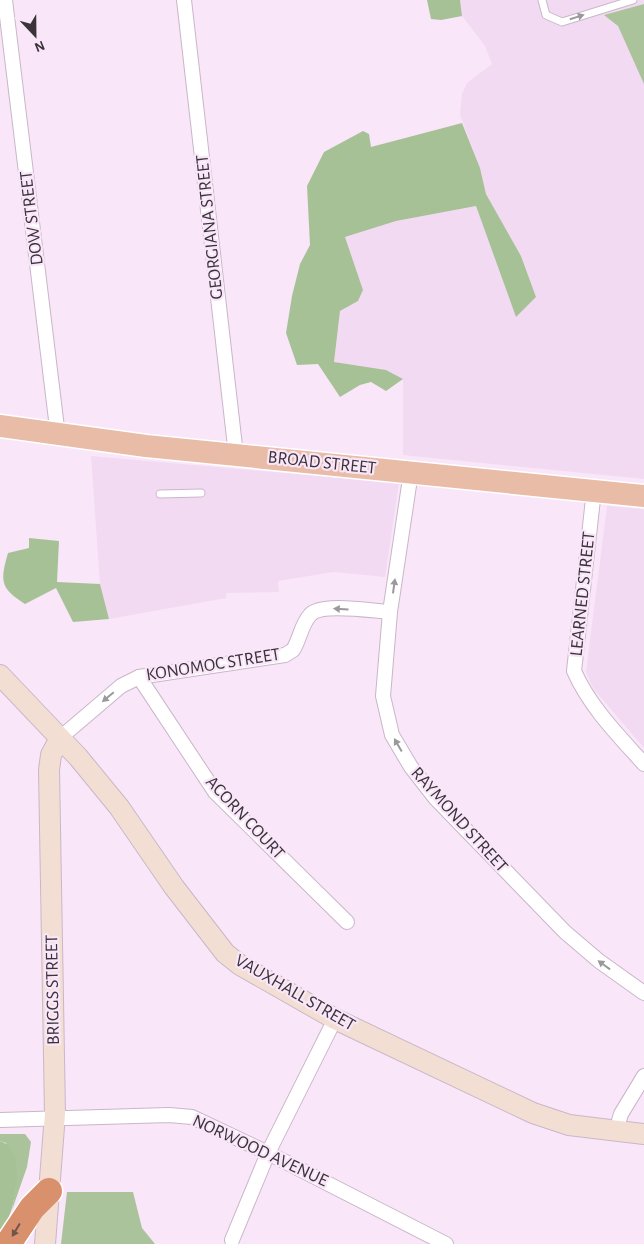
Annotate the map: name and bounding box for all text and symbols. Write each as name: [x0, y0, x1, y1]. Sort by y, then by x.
north arrow: [10, 10, 60, 60]
one-way arrow: [569, 13, 584, 21]
text: N: [32, 38, 47, 54]
street label: GEORGIANA STREET: [193, 154, 227, 300]
street label: DOW STREET: [17, 170, 47, 266]
street label: BROAD STREET: [267, 448, 377, 478]
street label: LEARNED STREET: [567, 531, 599, 657]
one-way arrow: [390, 578, 398, 594]
one-way arrow: [333, 605, 349, 613]
street label: KONOMOC STREET: [145, 645, 281, 684]
one-way arrow: [102, 691, 115, 702]
one-way arrow: [394, 739, 403, 752]
street label: RAYMOND STREET: [407, 764, 511, 876]
street label: ACORN COURT: [202, 773, 288, 863]
street label: BRIGGS STREET: [43, 934, 63, 1045]
street label: VAUXHALL STREET: [232, 951, 358, 1035]
one-way arrow: [597, 960, 611, 970]
street label: NORWOOD AVENUE: [189, 1112, 331, 1190]
one-way arrow: [12, 1223, 21, 1236]

